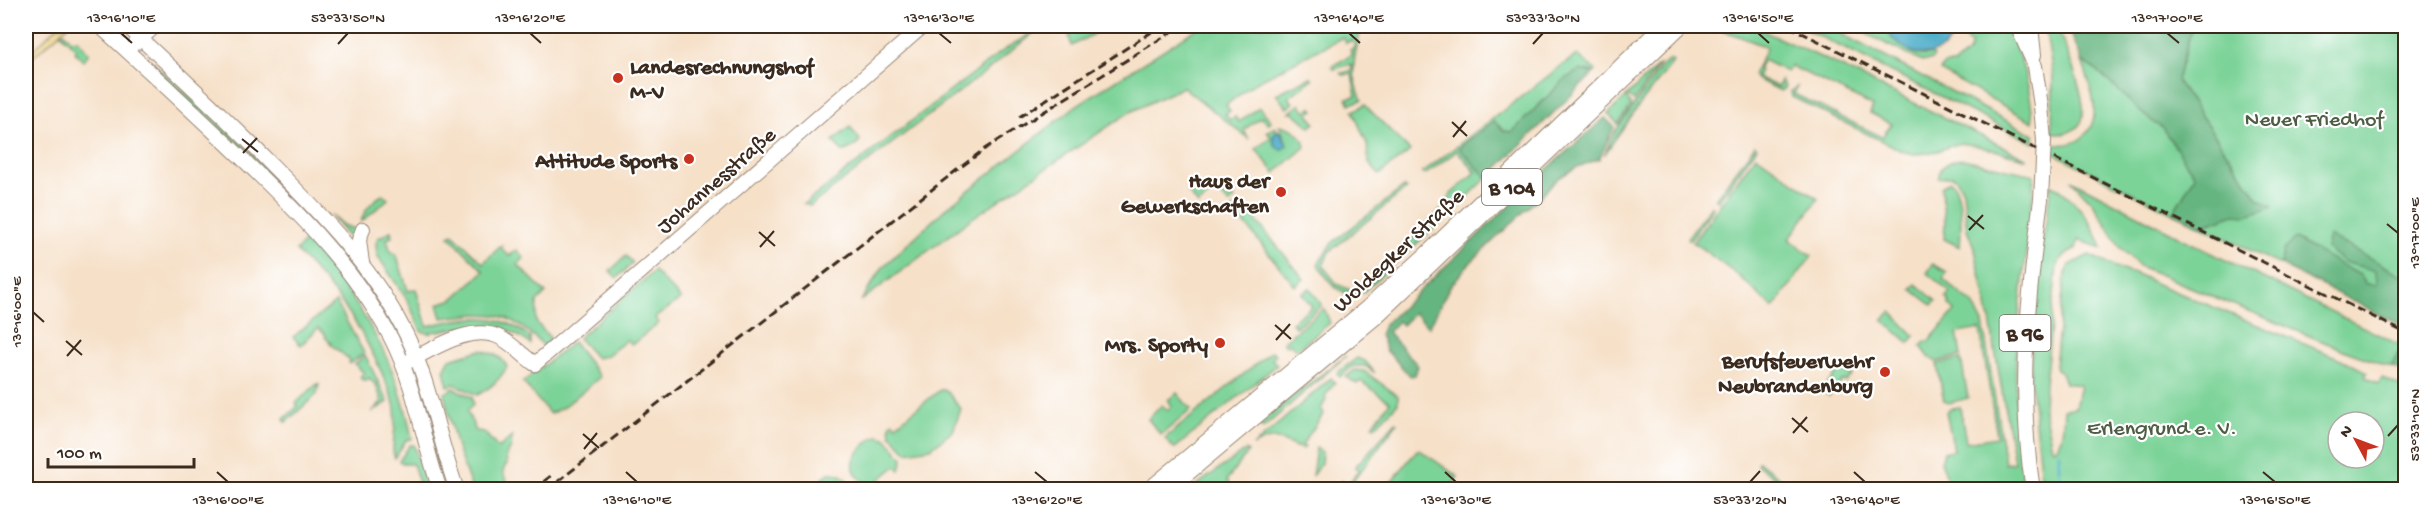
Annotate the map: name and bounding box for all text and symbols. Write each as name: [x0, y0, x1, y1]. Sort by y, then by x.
text: 13°16'10"E: [86, 10, 156, 28]
text: 53°33'50"N: [311, 10, 385, 28]
text: 13°16'20"E: [494, 10, 565, 28]
text: 13°16'30"E: [903, 10, 975, 28]
text: 13°16'40"E: [1313, 10, 1384, 28]
text: 53°33'30"N: [1506, 10, 1580, 28]
text: 13°16'50"E: [1722, 10, 1794, 28]
text: 13°17'00"E: [2131, 10, 2203, 28]
place label: Landesrechnungshof M-V: [630, 56, 816, 107]
marker: Landesrechnungshof M-V: [611, 71, 625, 85]
park label: Neuer Friedhof: [2245, 108, 2385, 134]
street label: Johannesstraße: [653, 123, 783, 241]
place label: Attitude Sports: [534, 150, 679, 176]
marker: Attitude Sports: [682, 152, 696, 166]
road number: B 104: [1482, 169, 1542, 205]
place label: Haus der Gewerkschaften: [1121, 170, 1271, 221]
street label: Woldegker Straße: [1329, 184, 1471, 319]
marker: Haus der Gewerkschaften: [1274, 185, 1288, 199]
text: 13°17'00"E: [2407, 197, 2425, 269]
text: 13°16'00"E: [9, 276, 27, 348]
road number: B 96: [2000, 315, 2050, 351]
place label: Mrs. Sporty: [1105, 334, 1208, 360]
marker: Mrs. Sporty: [1213, 336, 1227, 350]
place label: Berufsfeuerwehr Neubrandenburg: [1718, 350, 1875, 401]
marker: Berufsfeuerwehr Neubrandenburg: [1878, 365, 1892, 379]
text: 53°33'10"N: [2407, 389, 2425, 461]
north arrow: [2326, 410, 2386, 470]
park label: Erlengrund e. V.: [2087, 417, 2237, 443]
text: N: [2337, 422, 2358, 443]
scale bar: [48, 431, 194, 469]
text: 100 m: [56, 444, 102, 465]
text: 13°16'00"E: [192, 492, 264, 510]
text: 13°16'10"E: [602, 492, 672, 510]
text: 13°16'20"E: [1011, 492, 1082, 510]
text: 13°16'30"E: [1420, 492, 1492, 510]
text: 53°33'20"N: [1713, 492, 1787, 510]
text: 13°16'40"E: [1829, 492, 1900, 510]
text: 13°16'50"E: [2239, 492, 2311, 510]

